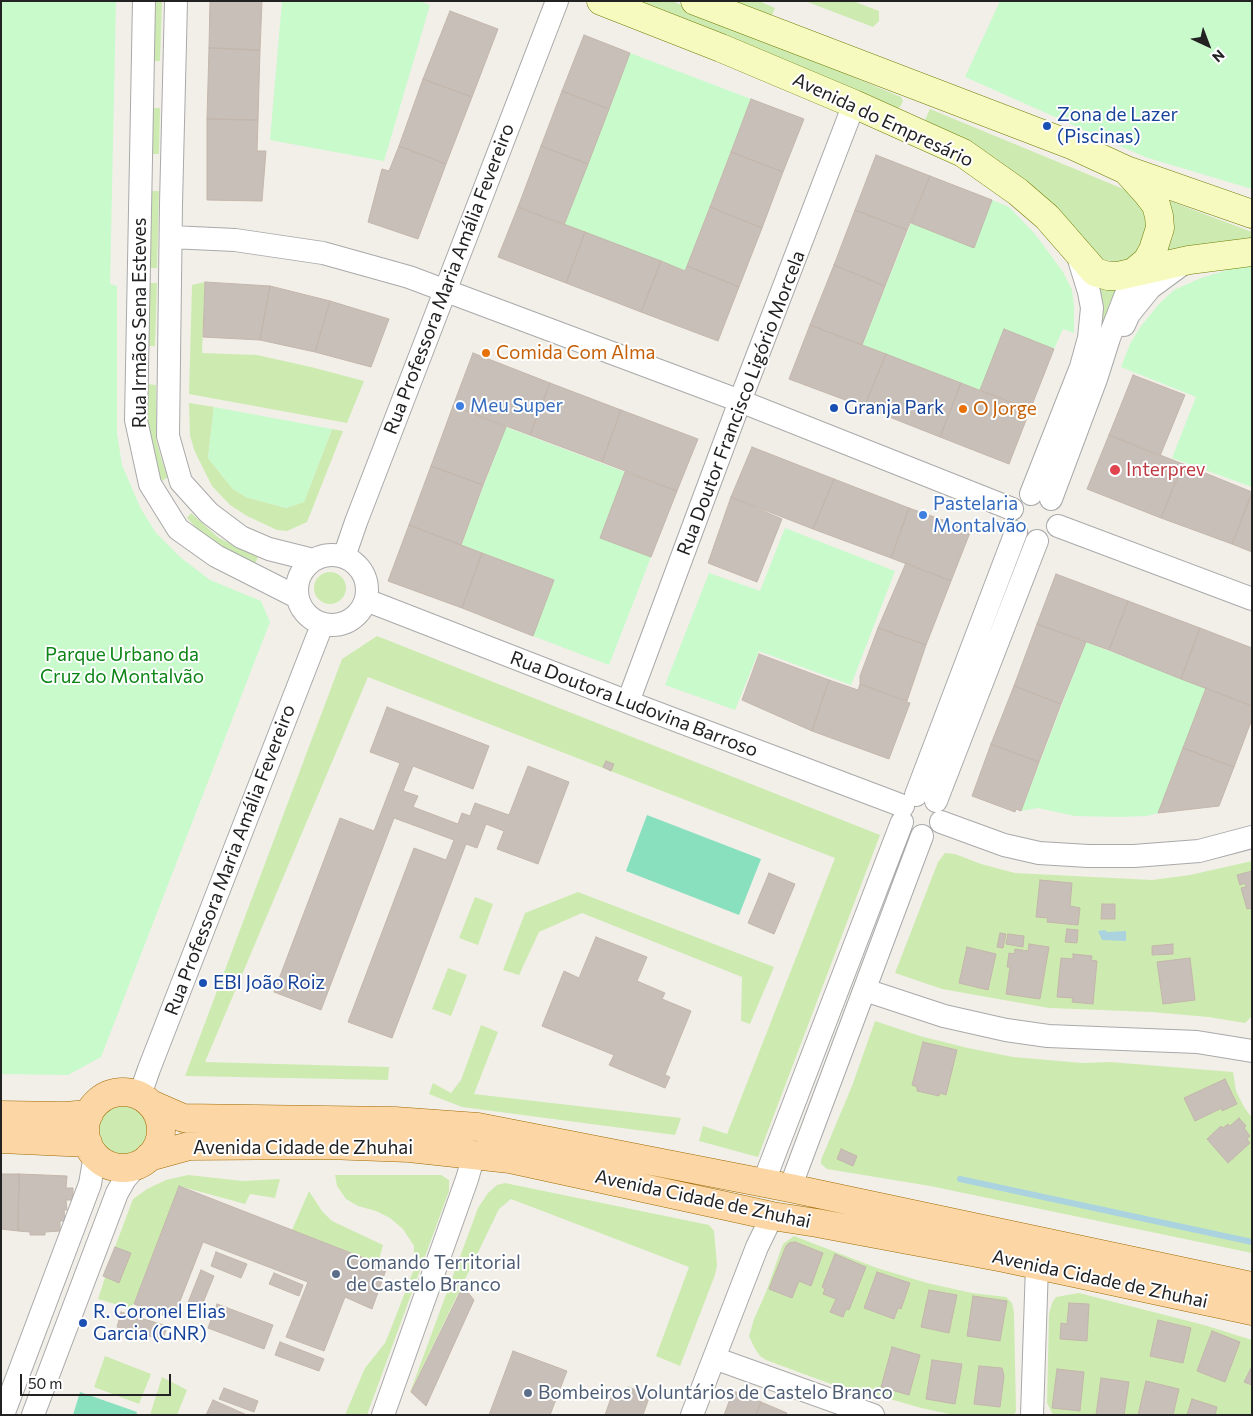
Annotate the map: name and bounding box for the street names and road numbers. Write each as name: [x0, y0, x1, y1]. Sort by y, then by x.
street label: Avenida do Empresário: [789, 68, 977, 172]
street label: Rua Professora Maria Amália Fevereiro: [379, 120, 519, 438]
street label: Rua Irmãos Sena Esteves: [129, 218, 151, 428]
street label: Rua Doutor Francisco Ligório Morcela: [672, 247, 810, 559]
street label: Rua Doutora Ludovina Barroso: [507, 646, 761, 762]
street label: Rua Professora Maria Amália Fevereiro: [160, 701, 300, 1019]
street label: Avenida Cidade de Zhuhai: [193, 1137, 413, 1159]
street label: Avenida Cidade de Zhuhai: [593, 1165, 813, 1233]
street label: Avenida Cidade de Zhuhai: [990, 1245, 1210, 1313]

